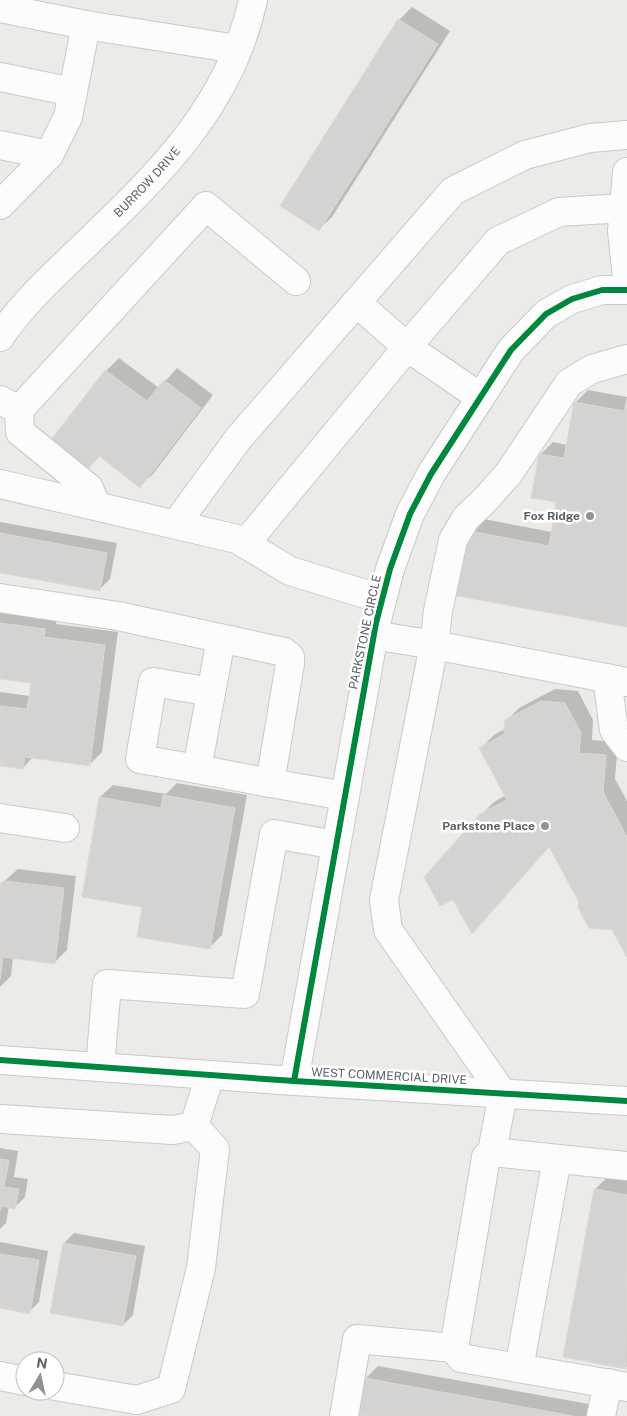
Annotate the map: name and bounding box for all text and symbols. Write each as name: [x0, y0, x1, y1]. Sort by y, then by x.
street label: BURROW DRIVE: [111, 144, 183, 220]
place label: Fox Ridge: [524, 509, 580, 523]
marker: Fox Ridge: [584, 510, 596, 522]
street label: PARKSTONE CIRCLE: [346, 573, 384, 691]
place label: Parkstone Place: [442, 819, 535, 833]
marker: Parkstone Place: [539, 820, 551, 832]
street label: WEST COMMERCIAL DRIVE: [311, 1065, 467, 1087]
north arrow: [15, 1351, 65, 1401]
text: N: [35, 1354, 49, 1372]

